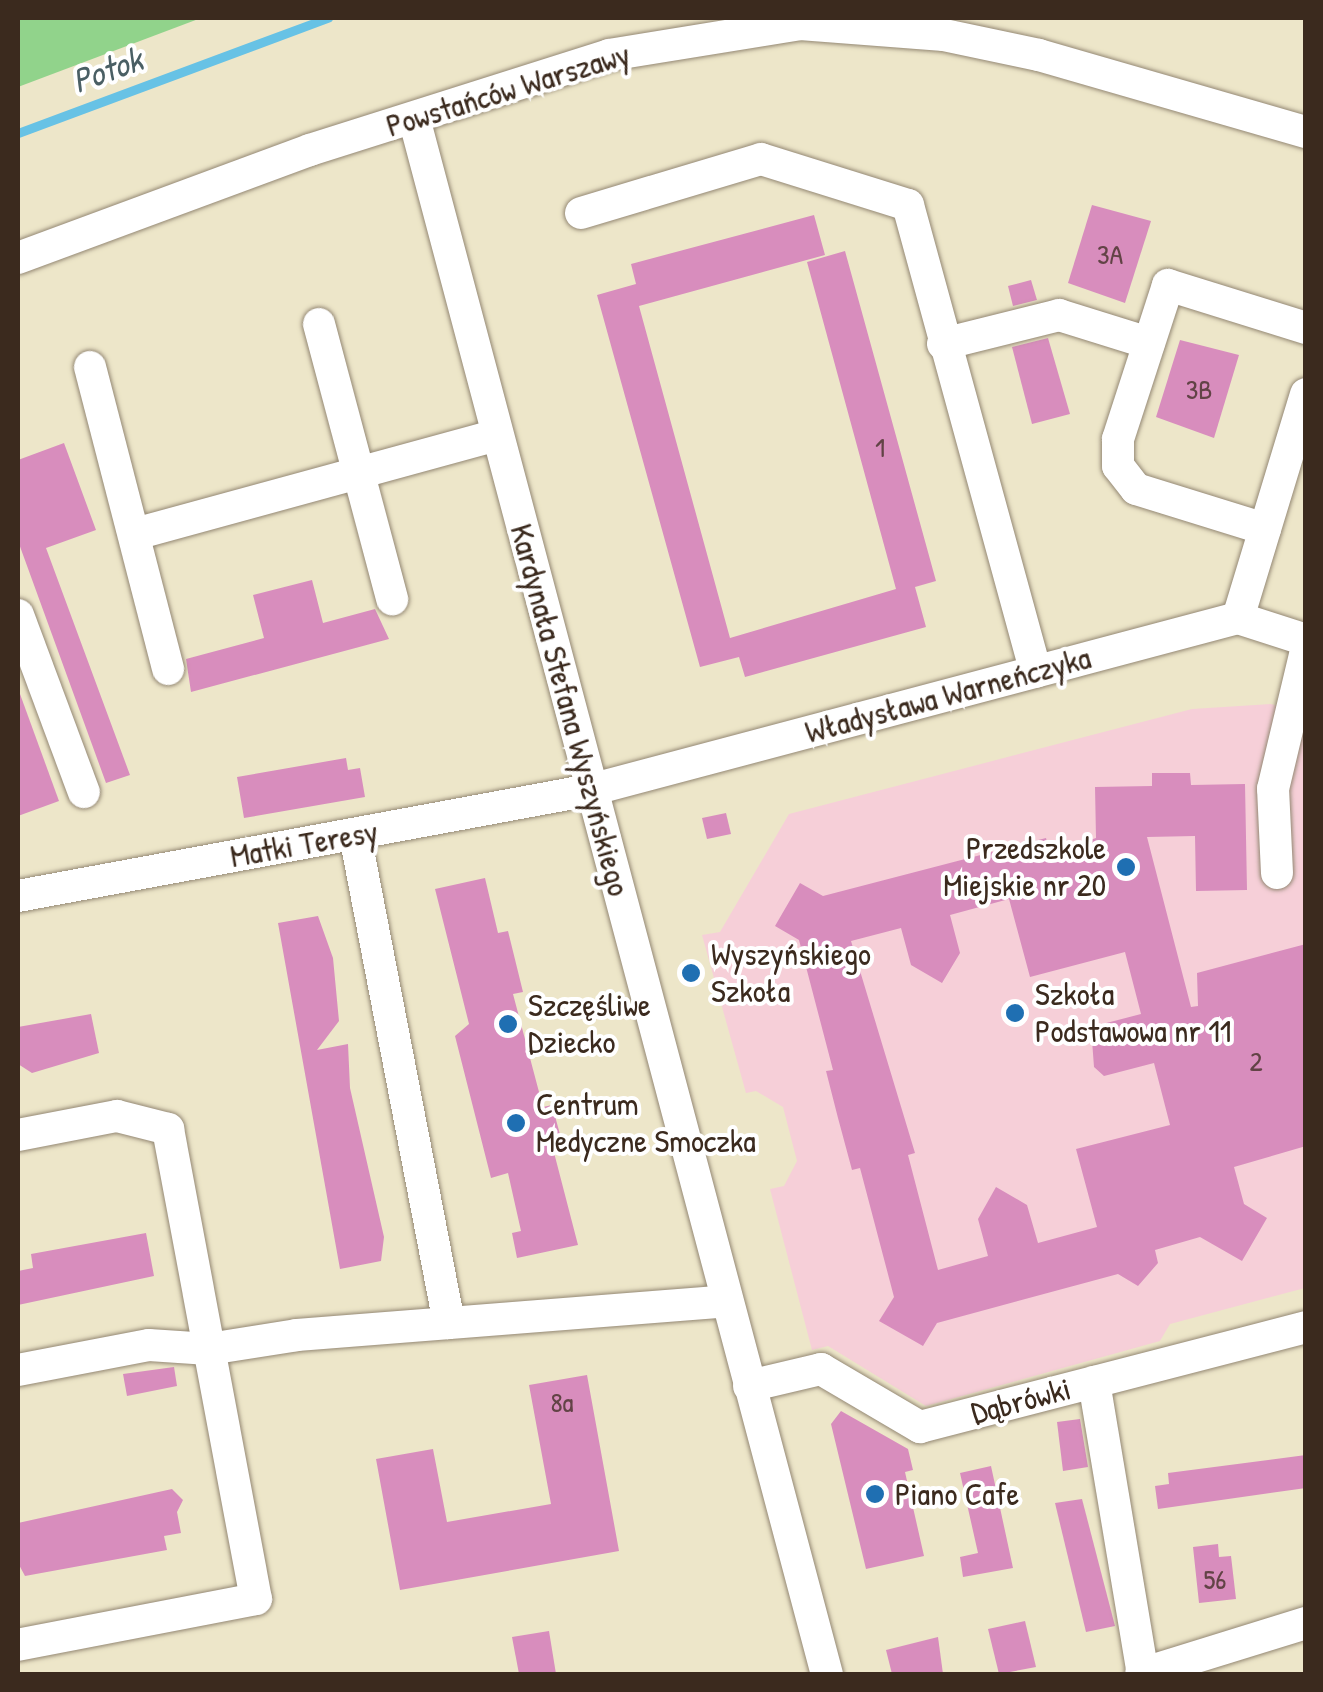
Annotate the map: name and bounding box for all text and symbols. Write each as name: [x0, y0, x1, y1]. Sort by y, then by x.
street label: Powstańców Warszawy: [382, 35, 634, 145]
water label: Potok: [66, 38, 148, 102]
house number: 3A: [1097, 237, 1123, 271]
house number: 3B: [1186, 372, 1212, 406]
house number: 1: [875, 430, 885, 464]
street label: Kardynała Stefana Wyszyńskiego: [502, 520, 638, 900]
street label: Władysława Warneńczyka: [801, 638, 1095, 752]
street label: Matki Teresy: [227, 812, 381, 876]
place label: Przedszkole Miejskie nr 20: [943, 830, 1106, 905]
marker: Przedszkole Miejskie nr 20: [1115, 856, 1137, 878]
place label: Wyszyńskiego Szkoła: [711, 936, 871, 1011]
marker: Wyszyńskiego Szkoła: [680, 962, 702, 984]
place label: Szkoła Podstawowa nr 11: [1035, 976, 1231, 1051]
place label: Szczęśliwe Dziecko: [528, 987, 651, 1062]
marker: Szkoła Podstawowa nr 11: [1004, 1002, 1026, 1024]
marker: Szczęśliwe Dziecko: [497, 1013, 519, 1035]
house number: 2: [1249, 1044, 1263, 1078]
place label: Centrum Medyczne Smoczka: [536, 1086, 756, 1161]
marker: Centrum Medyczne Smoczka: [505, 1112, 527, 1134]
street label: Dąbrówki: [967, 1369, 1075, 1433]
house number: 8a: [550, 1385, 574, 1419]
place label: Piano Cafe: [895, 1475, 1019, 1513]
marker: Piano Cafe: [864, 1483, 886, 1505]
house number: 56: [1203, 1562, 1227, 1596]

